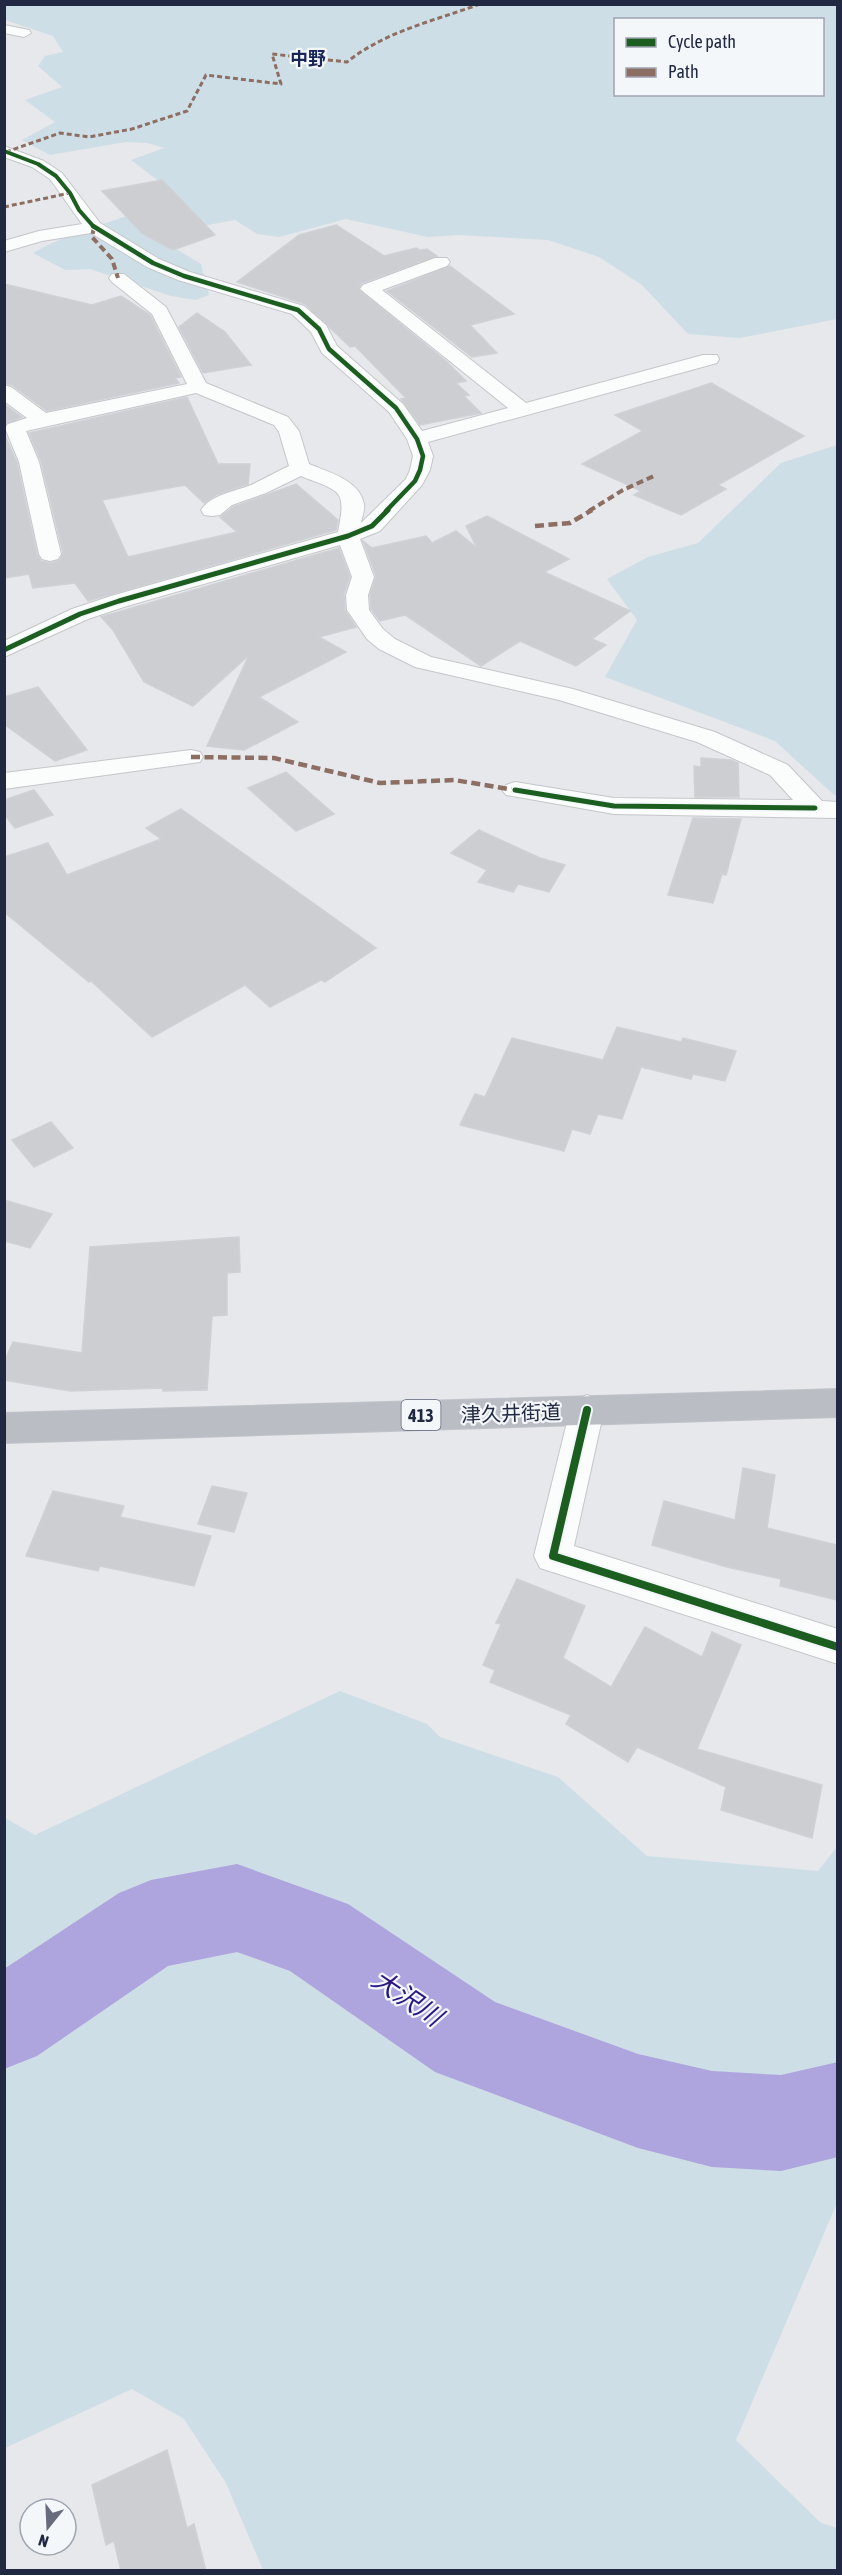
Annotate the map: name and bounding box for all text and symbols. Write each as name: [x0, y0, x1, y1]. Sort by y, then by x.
legend: [614, 18, 824, 96]
text: Cycle path: [668, 31, 736, 52]
district label: 中野: [290, 48, 326, 69]
text: Path: [668, 61, 699, 82]
road number: 413: [402, 1400, 440, 1430]
street label: 津久井街道: [461, 1400, 561, 1426]
water label: 大沢川: [366, 1964, 450, 2034]
north arrow: [18, 2497, 78, 2557]
text: N: [36, 2531, 51, 2551]

